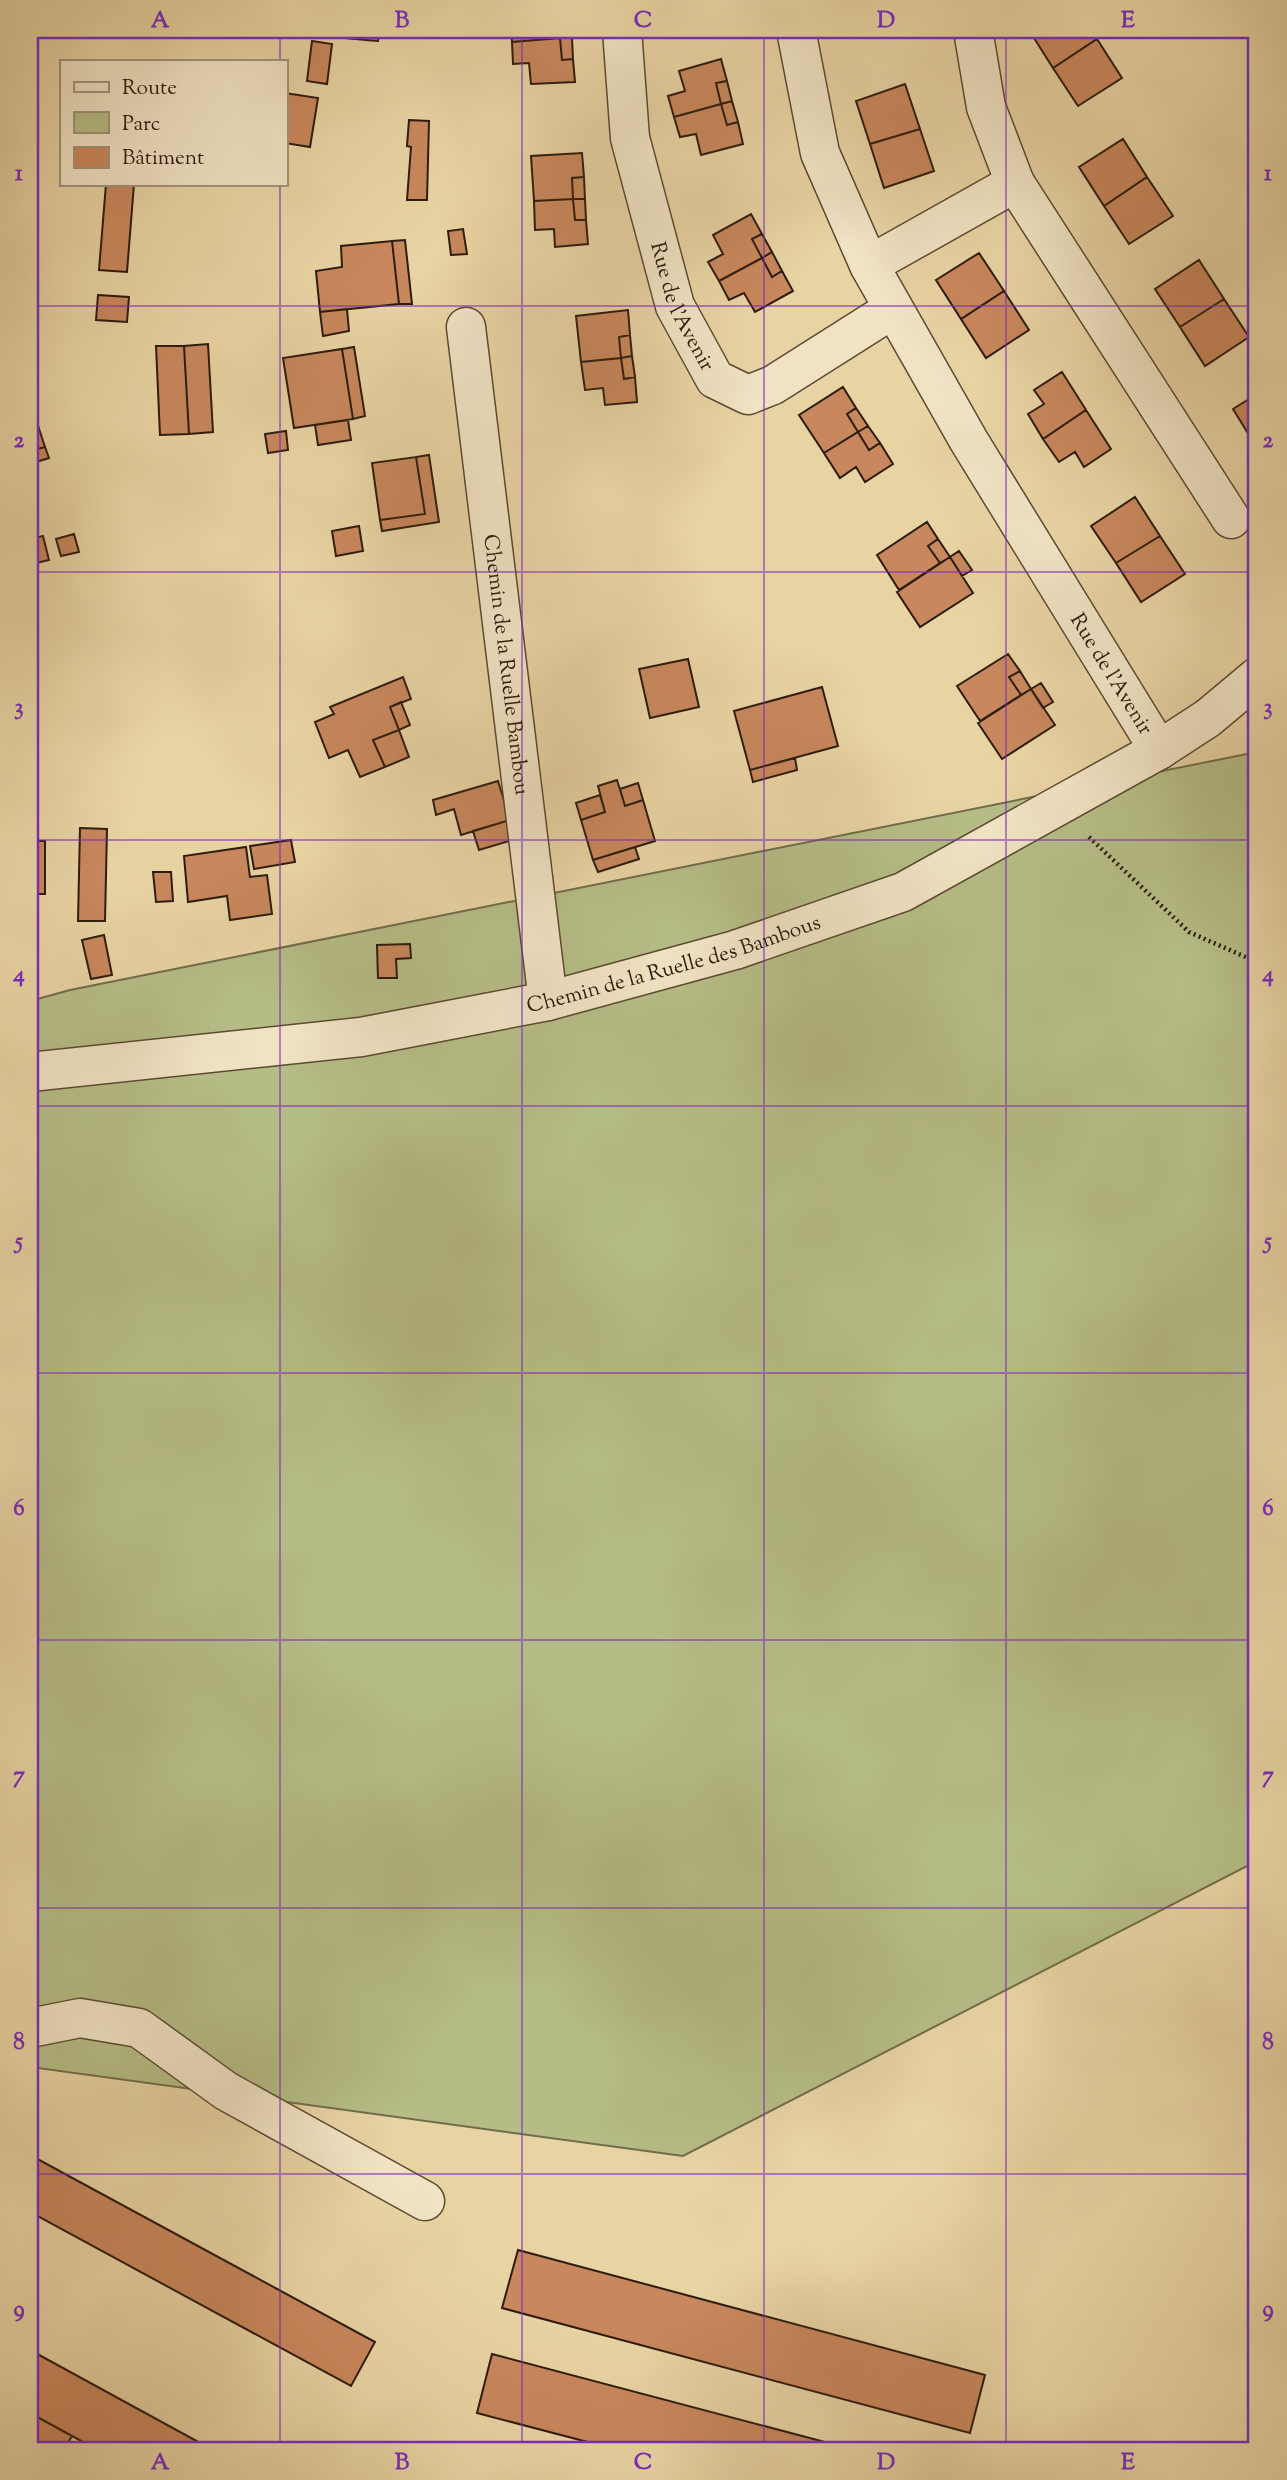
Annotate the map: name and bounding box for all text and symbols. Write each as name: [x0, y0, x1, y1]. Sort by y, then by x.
text: A: [151, 5, 170, 38]
text: B: [395, 5, 410, 38]
text: C: [634, 5, 652, 38]
text: D: [877, 5, 895, 38]
text: E: [1121, 5, 1135, 38]
legend: [60, 60, 287, 186]
text: Route: [122, 74, 177, 104]
text: Parc: [122, 110, 160, 140]
text: Bâtiment: [122, 144, 204, 174]
text: 1: [15, 158, 23, 191]
text: 1: [1264, 158, 1272, 191]
street label: Rue de l'Avenir: [641, 239, 721, 377]
text: 2: [14, 425, 25, 458]
text: 2: [1263, 425, 1274, 458]
street label: Chemin de la Ruelle Bambou: [474, 533, 536, 797]
street label: Rue de l'Avenir: [1061, 608, 1159, 741]
text: 3: [14, 692, 24, 725]
text: 3: [1263, 692, 1273, 725]
street label: Chemin de la Ruelle des Bambous: [524, 909, 825, 1022]
text: 4: [12, 959, 25, 992]
text: 4: [1261, 959, 1274, 992]
text: 5: [13, 1226, 23, 1259]
text: 5: [1262, 1226, 1272, 1259]
text: 6: [13, 1493, 25, 1526]
text: 6: [1262, 1493, 1274, 1526]
text: 7: [13, 1760, 25, 1793]
text: 7: [1262, 1760, 1274, 1793]
text: 8: [13, 2027, 25, 2060]
text: 8: [1262, 2027, 1274, 2060]
text: 9: [13, 2294, 25, 2327]
text: 9: [1262, 2294, 1274, 2327]
text: A: [151, 2447, 170, 2480]
text: B: [395, 2447, 410, 2480]
text: C: [634, 2447, 652, 2480]
text: D: [877, 2447, 895, 2480]
text: E: [1121, 2447, 1135, 2480]

